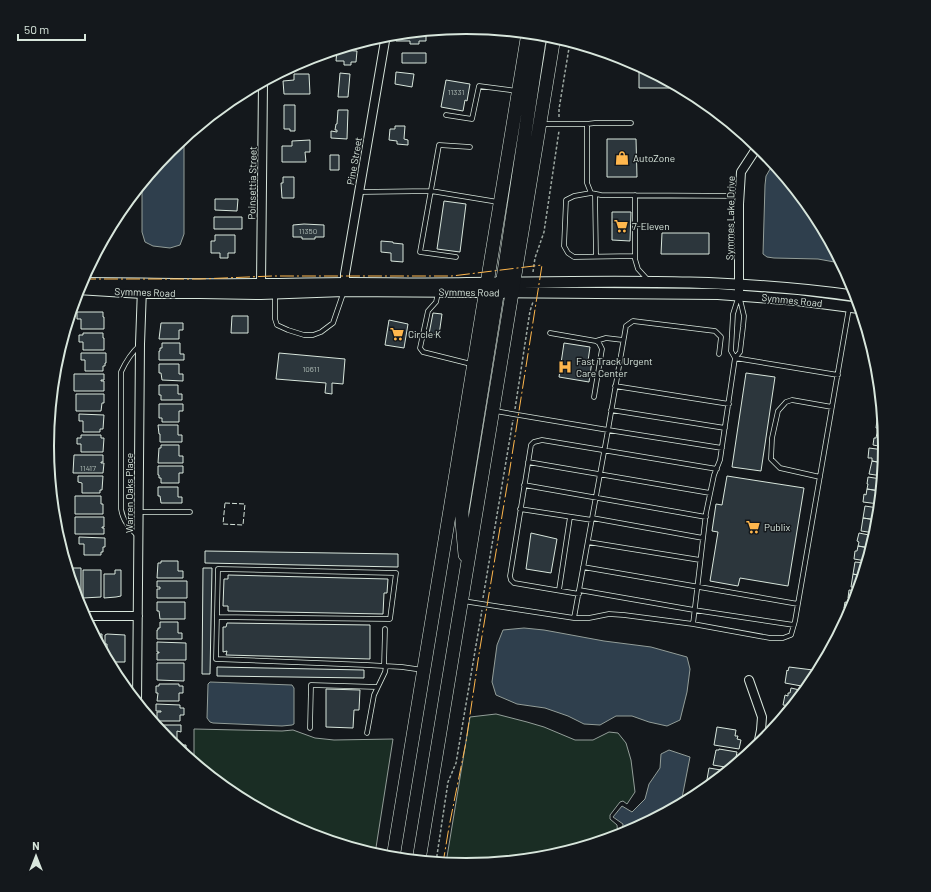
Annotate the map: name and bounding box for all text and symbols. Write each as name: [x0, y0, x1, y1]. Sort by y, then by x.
scale bar: [18, 16, 85, 42]
text: 50 m: [24, 22, 49, 36]
house number: 11331: [448, 87, 465, 97]
street label: Pine Street: [344, 136, 364, 186]
street label: Poinsettia Street: [245, 146, 259, 220]
shop icon: AutoZone: [614, 150, 630, 166]
place label: AutoZone: [633, 152, 675, 164]
street label: Symmes Lake Drive: [723, 176, 737, 260]
supermarket icon: 7-Eleven: [613, 218, 629, 234]
place label: 7-Eleven: [632, 220, 670, 232]
house number: 11350: [299, 226, 317, 236]
street label: Symmes Road: [114, 285, 176, 299]
street label: Symmes Road: [438, 285, 500, 299]
street label: Symmes Road: [761, 291, 823, 309]
supermarket icon: Circle K: [389, 326, 405, 342]
place label: Circle K: [408, 328, 441, 340]
place label: Fast Track Urgent Care Center: [576, 355, 653, 379]
hospital icon: Fast Track Urgent Care Center: [557, 359, 573, 375]
house number: 10611: [303, 364, 320, 374]
street label: Warren Oaks Place: [123, 453, 135, 533]
house number: 11417: [80, 463, 96, 473]
supermarket icon: Publix: [745, 519, 761, 535]
place label: Publix: [764, 521, 791, 533]
north arrow: [16, 836, 56, 876]
text: N: [32, 839, 40, 852]

